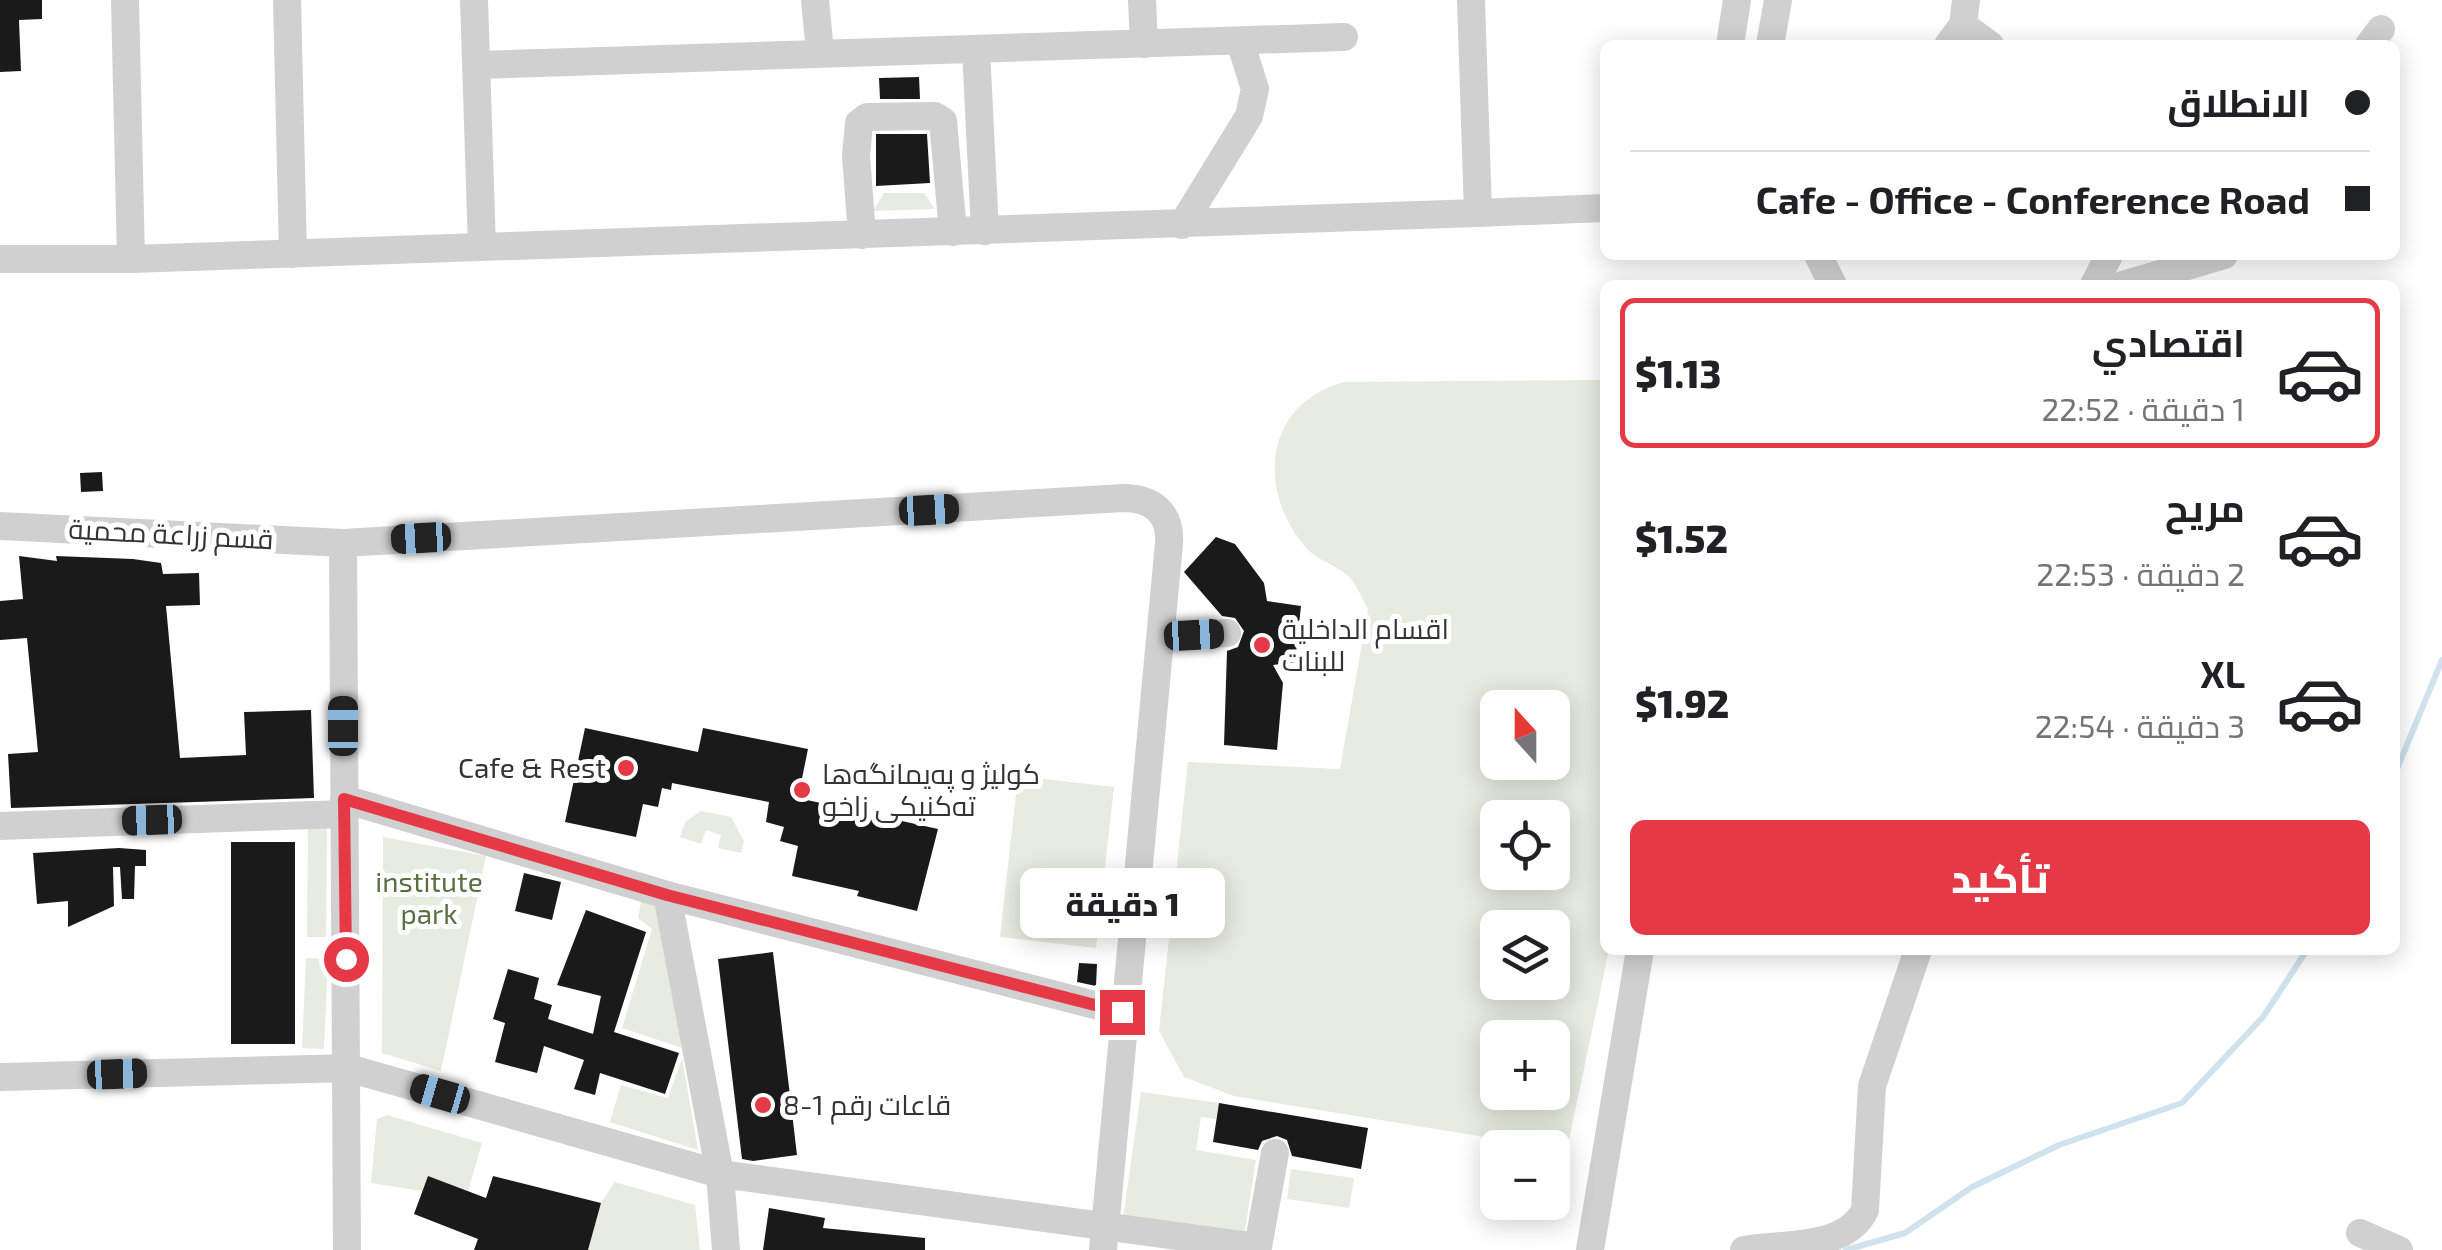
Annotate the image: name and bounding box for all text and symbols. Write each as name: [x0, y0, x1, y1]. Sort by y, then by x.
text: الانطلاق: [2167, 79, 2310, 125]
text: Cafe - Office - Conference Road: [1756, 176, 2310, 222]
text: اقتصادي: [2092, 319, 2245, 365]
icon: car: [2275, 328, 2365, 418]
text: $1.13: [1635, 350, 1721, 396]
text: 1 دقيقة · 22:52: [2041, 389, 2245, 427]
text: مريح: [2165, 484, 2245, 530]
car: [898, 493, 960, 527]
icon: car: [2275, 493, 2365, 583]
street label: قسم زراعة محمية: [67, 511, 274, 559]
text: $1.52: [1635, 515, 1728, 561]
car: [390, 521, 452, 555]
text: 2 دقيقة · 22:53: [2036, 554, 2245, 592]
place label: اقسام الداخلیة للبنات: [1282, 611, 1449, 677]
car: [1163, 618, 1225, 652]
marker: اقسام الداخلیة للبنات: [1251, 634, 1273, 656]
text: XL: [2200, 650, 2245, 696]
icon: car: [2275, 658, 2365, 748]
text: $1.92: [1635, 680, 1729, 726]
north arrow: [1480, 690, 1570, 780]
map controls: [1480, 690, 1570, 1220]
car: [328, 696, 358, 756]
text: 3 دقيقة · 22:54: [2035, 706, 2245, 744]
place label: Cafe & Rest: [458, 750, 606, 784]
place label: كوليژ و په‌يمانگه‌ها ته‌كنيكى زاخو: [822, 756, 1040, 823]
marker: Cafe & Rest: [615, 757, 637, 779]
marker: كوليژ و په‌يمانگه‌ها ته‌كنيكى زاخو: [791, 779, 813, 801]
button: locate: [1480, 800, 1570, 890]
car: [121, 804, 183, 836]
button: تأكيد: [1630, 820, 2370, 935]
park label: institute park: [375, 864, 483, 930]
callout: 1 دقيقة: [1020, 867, 1224, 937]
text: 1 دقيقة: [1065, 884, 1180, 922]
button: layers: [1480, 910, 1570, 1000]
route start: [324, 937, 369, 982]
route end: [1100, 990, 1145, 1035]
button: +: [1480, 1020, 1570, 1110]
car: [86, 1058, 148, 1090]
car: [407, 1071, 473, 1117]
place label: قاعات رقم 1-8: [783, 1087, 951, 1125]
marker: قاعات رقم 1-8: [752, 1094, 774, 1116]
button: −: [1480, 1130, 1570, 1220]

